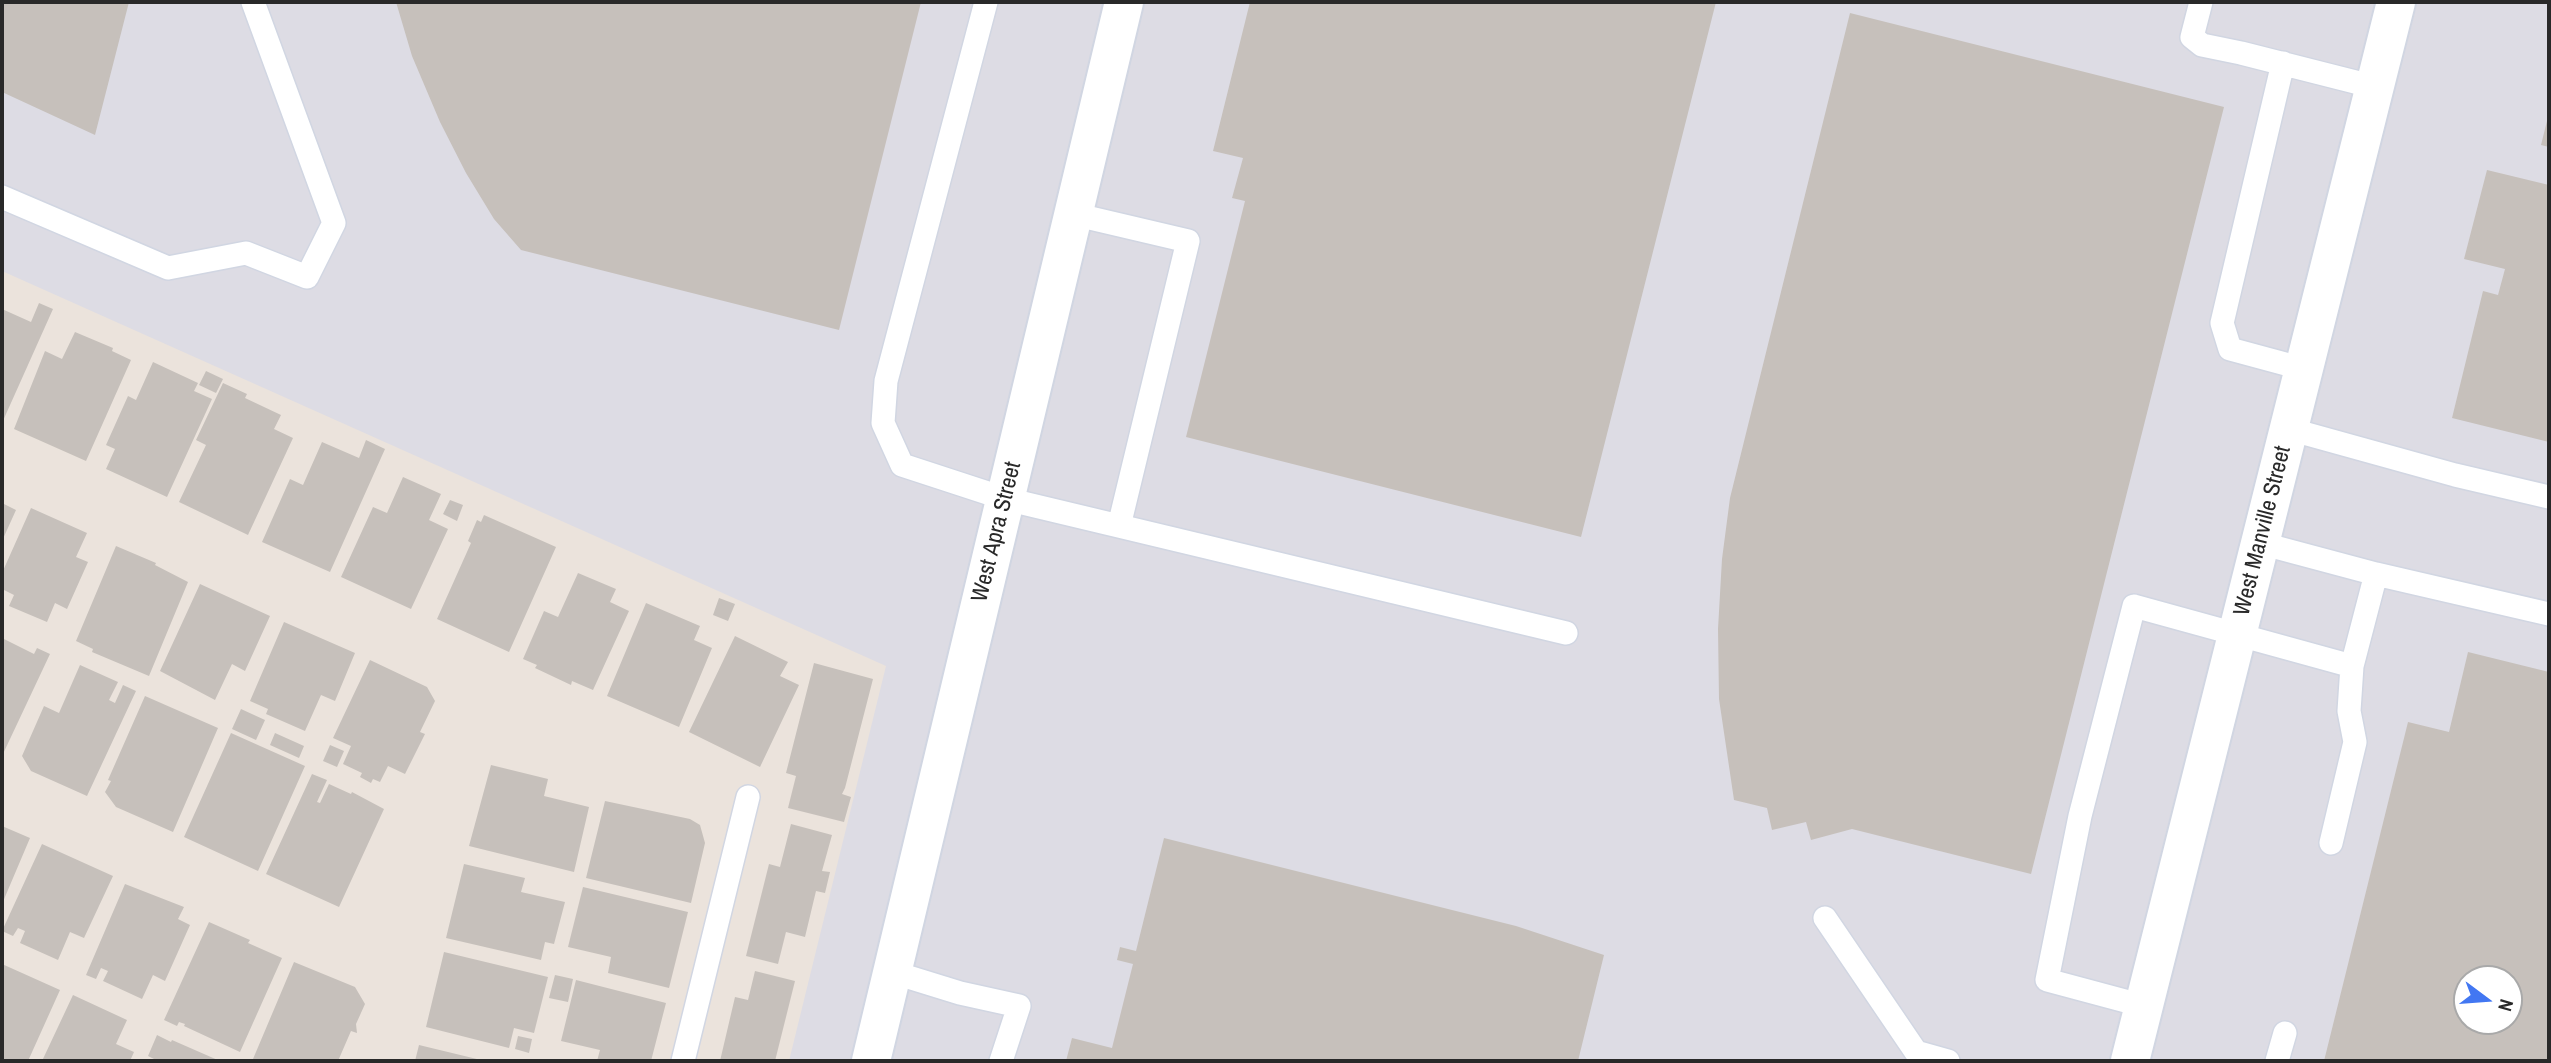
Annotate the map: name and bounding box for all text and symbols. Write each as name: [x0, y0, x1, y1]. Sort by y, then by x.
street label: West Manville Street: [2229, 443, 2297, 619]
street label: West Apra Street: [966, 459, 1028, 605]
north arrow: [2453, 965, 2523, 1035]
text: N: [2492, 996, 2520, 1014]

